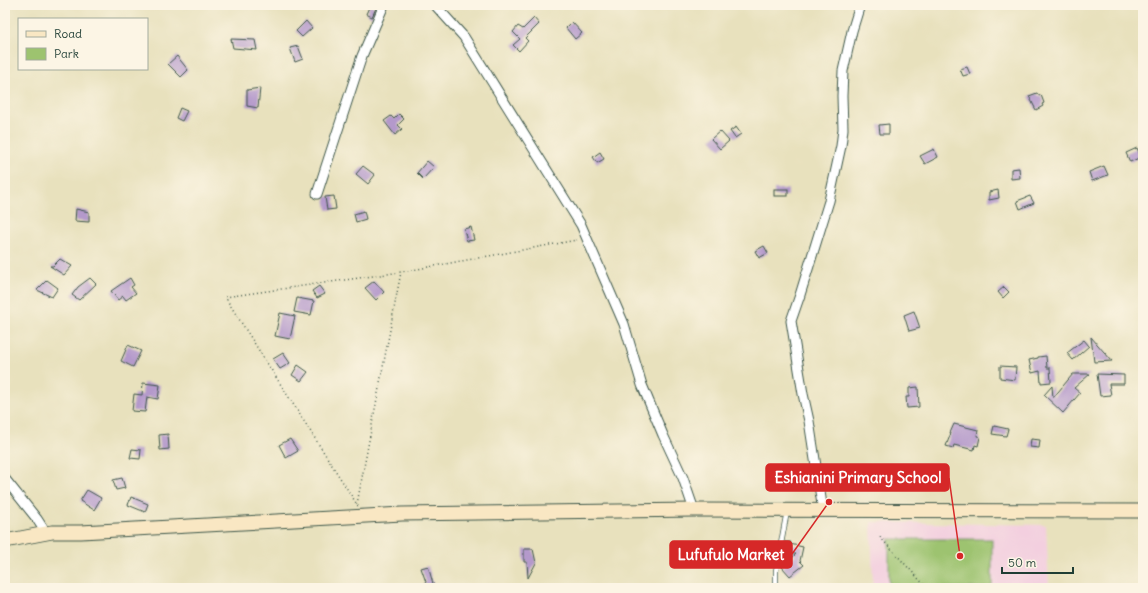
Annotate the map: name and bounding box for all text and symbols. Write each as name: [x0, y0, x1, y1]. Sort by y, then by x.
legend: [18, 18, 148, 70]
text: Road: [54, 26, 82, 41]
text: Park: [54, 46, 79, 61]
callout: Eshianini Primary School: [766, 464, 949, 491]
text: Eshianini Primary School: [774, 468, 942, 488]
callout: Lufufulo Market: [670, 541, 792, 568]
text: Lufufulo Market: [678, 545, 785, 564]
scale bar: [1002, 549, 1073, 575]
text: 50 m: [1008, 555, 1037, 570]

